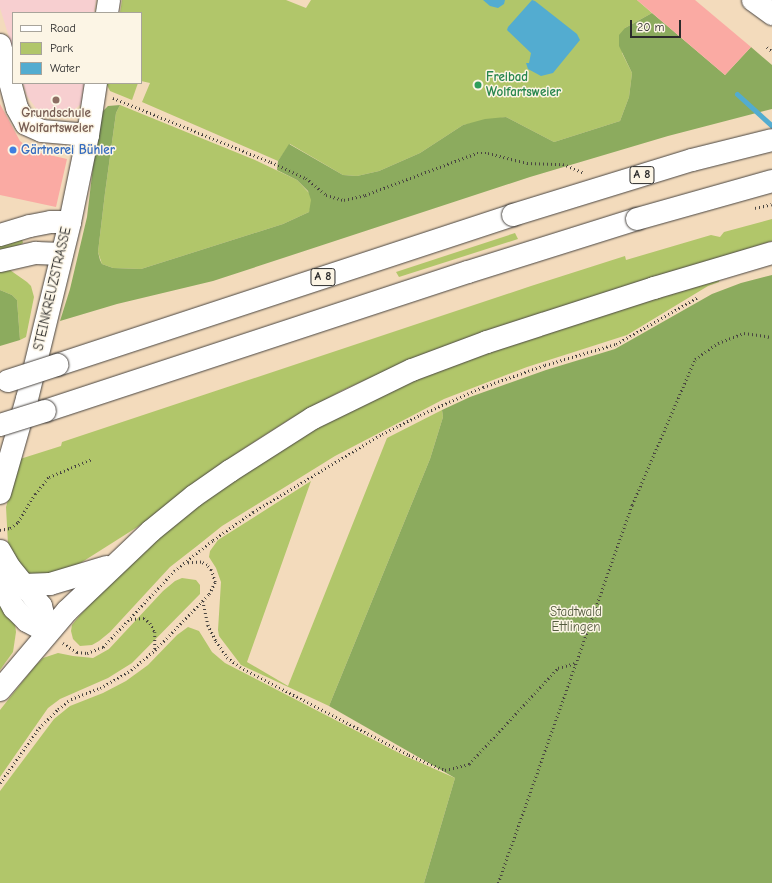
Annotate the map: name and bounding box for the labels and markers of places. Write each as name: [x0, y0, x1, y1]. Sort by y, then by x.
place label: Freibad Wolfartsweier: [486, 70, 561, 101]
marker: Freibad Wolfartsweier: [473, 80, 483, 90]
marker: Grundschule Wolfartsweier: [51, 95, 61, 105]
place label: Grundschule Wolfartsweier: [18, 106, 94, 137]
place label: Gärtnerei Bühler: [21, 142, 115, 158]
marker: Gärtnerei Bühler: [8, 145, 18, 155]

